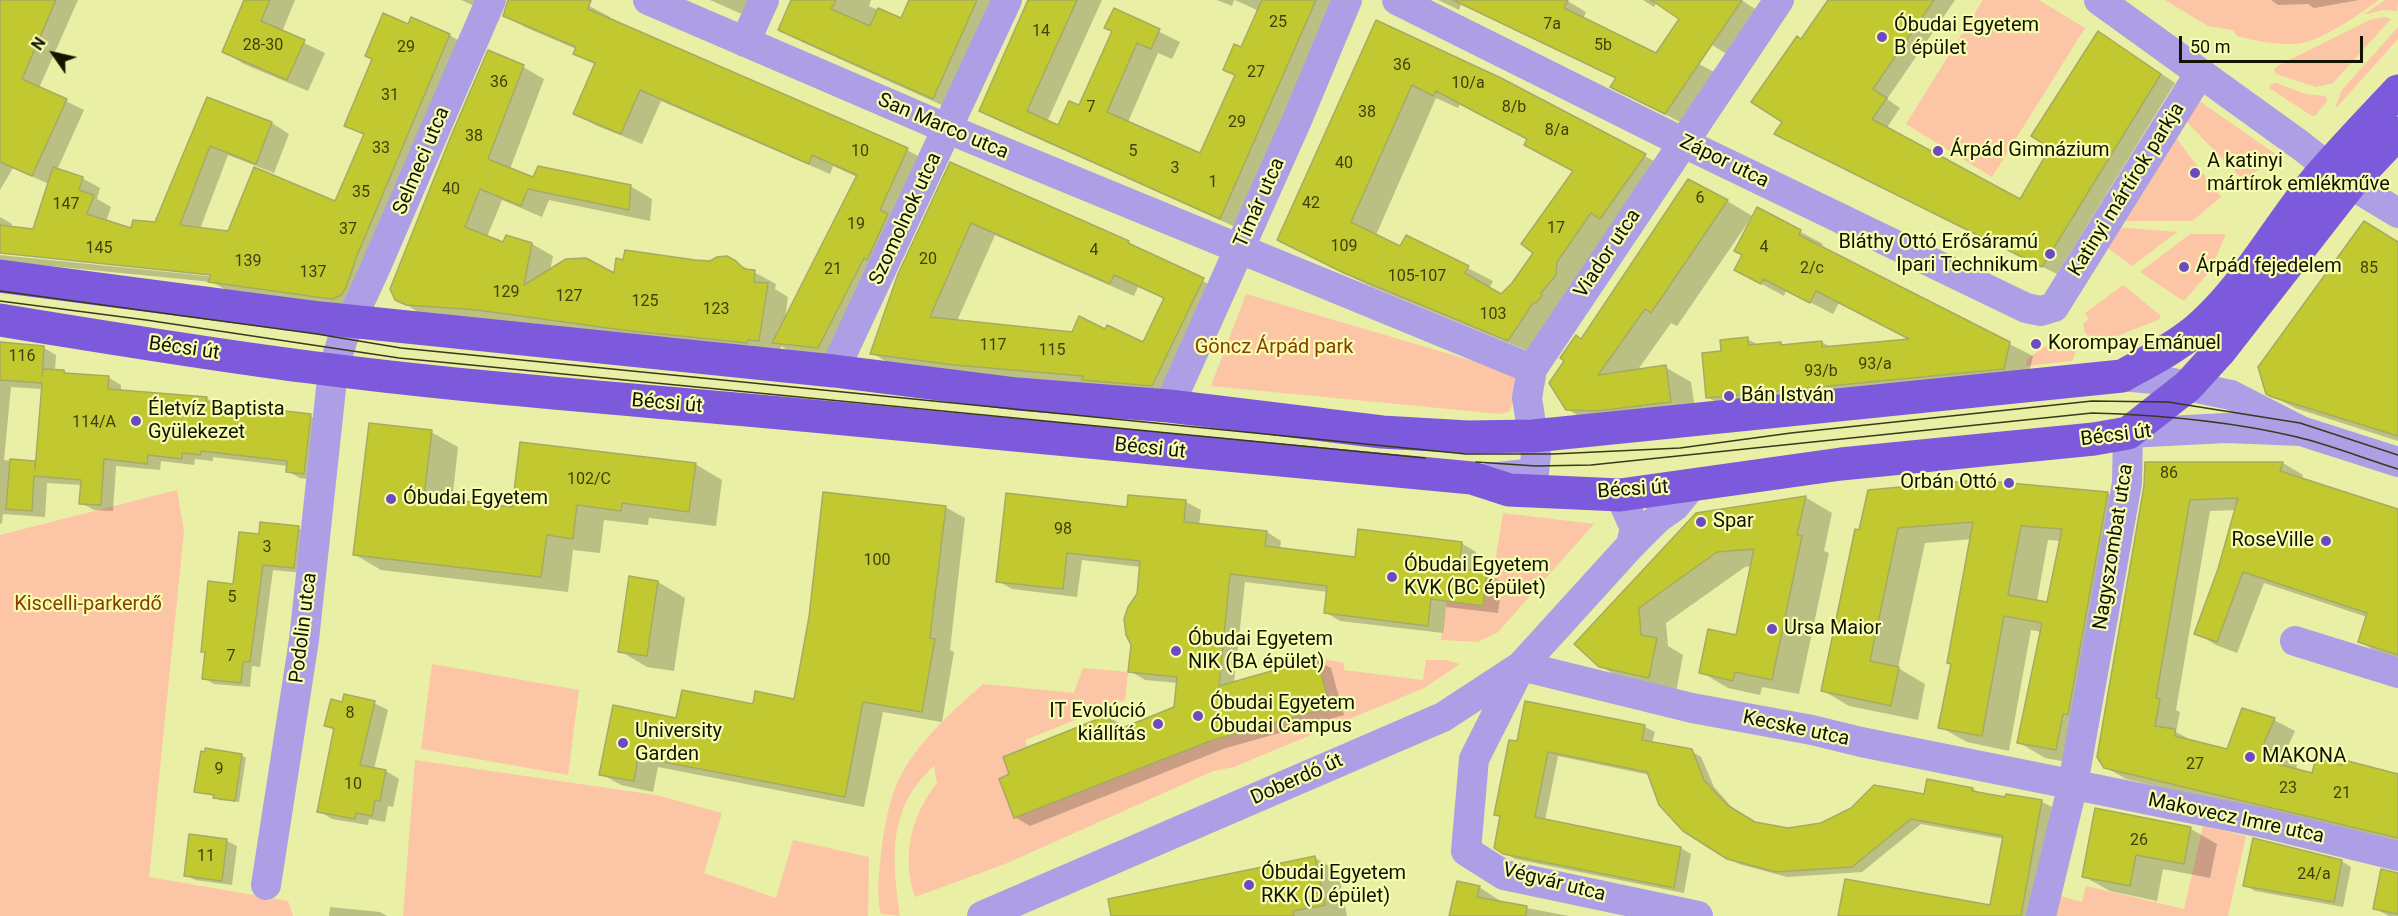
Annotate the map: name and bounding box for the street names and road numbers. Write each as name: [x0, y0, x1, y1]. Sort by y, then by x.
street label: San Marco utca: [874, 89, 1012, 165]
street label: Katinyi mártírok parkja: [2064, 99, 2190, 281]
street label: Selmeci utca: [389, 104, 455, 218]
street label: Zápor utca: [1676, 130, 1772, 194]
street label: Szomolnok utca: [865, 149, 947, 289]
street label: Tímár utca: [1230, 154, 1290, 252]
street label: Viador utca: [1570, 205, 1646, 303]
street label: Bécsi út: [147, 332, 221, 366]
street label: Bécsi út: [630, 389, 704, 419]
street label: Bécsi út: [2079, 420, 2153, 452]
street label: Bécsi út: [1113, 433, 1187, 465]
street label: Nagyszombat utca: [2089, 462, 2139, 632]
street label: Bécsi út: [1597, 476, 1669, 504]
street label: Podolin utca: [285, 571, 323, 685]
street label: Kecske utca: [1741, 706, 1851, 752]
street label: Doberdó út: [1247, 749, 1347, 811]
street label: Makovecz Imre utca: [2146, 789, 2326, 849]
street label: Végvár utca: [1500, 859, 1608, 907]

